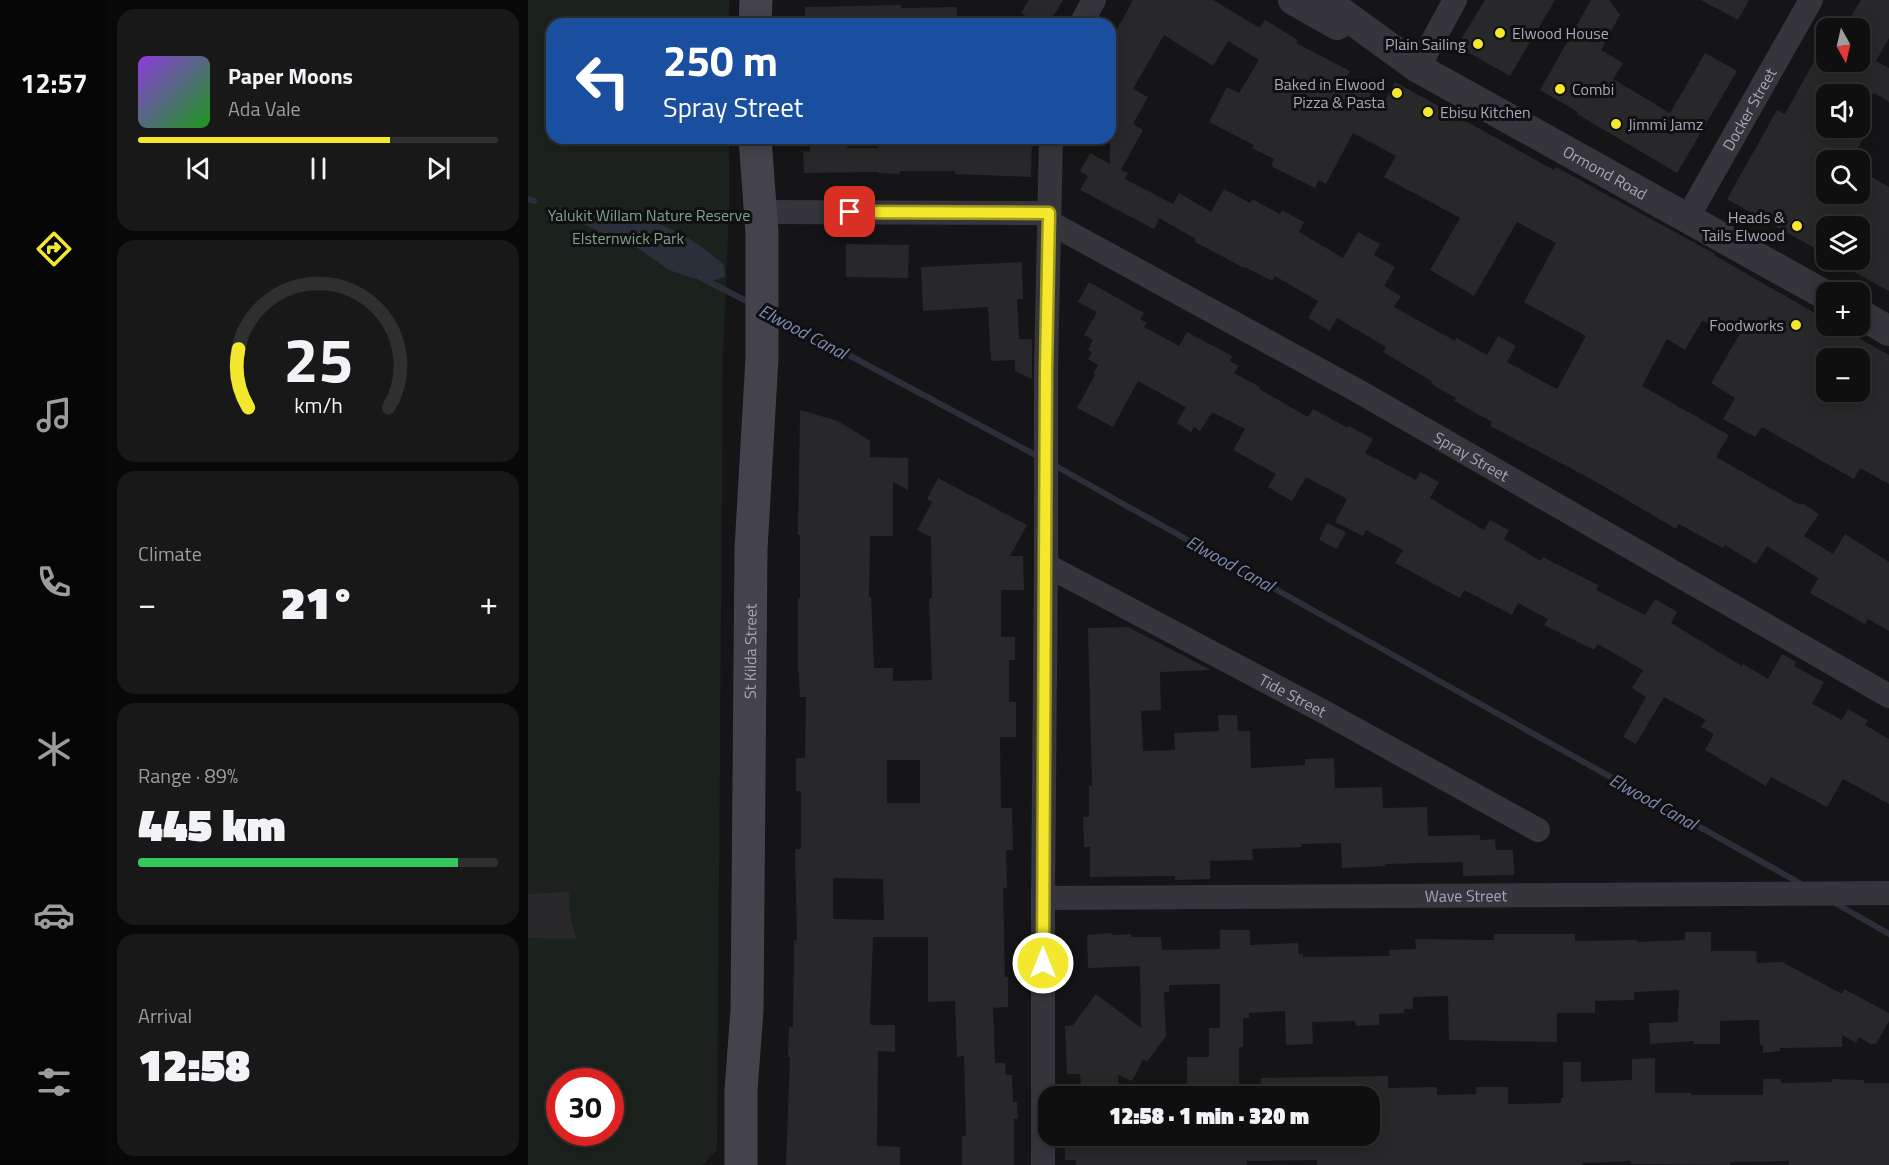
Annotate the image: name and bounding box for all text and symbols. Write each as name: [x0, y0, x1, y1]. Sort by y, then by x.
north arrow: [1816, 18, 1870, 72]
map controls: [1816, 18, 1870, 402]
place label: Elwood House: [1512, 21, 1609, 45]
marker: Elwood House: [1493, 26, 1507, 40]
text: 250 m: [663, 28, 778, 92]
place label: Plain Sailing: [1385, 32, 1466, 56]
marker: Plain Sailing: [1471, 37, 1485, 51]
icon: left: [564, 42, 642, 120]
text: Paper Moons: [228, 59, 353, 93]
text: 12:57: [20, 62, 88, 103]
street label: Docker Street: [1716, 63, 1782, 155]
place label: Baked in Elwood Pizza & Pasta: [1274, 72, 1385, 114]
place label: Combi: [1572, 77, 1614, 101]
marker: Combi: [1553, 82, 1567, 96]
button: sound: [1816, 84, 1870, 138]
text: Spray Street: [663, 86, 803, 127]
marker: Baked in Elwood Pizza & Pasta: [1390, 86, 1404, 100]
text: Ada Vale: [228, 93, 301, 124]
place label: Ebisu Kitchen: [1440, 100, 1531, 124]
marker: Ebisu Kitchen: [1421, 105, 1435, 119]
place label: Jimmi Jamz: [1628, 112, 1703, 136]
marker: Jimmi Jamz: [1609, 117, 1623, 131]
street label: Ormond Road: [1559, 139, 1652, 206]
button: search: [1816, 150, 1870, 204]
icon: previous: [182, 152, 215, 185]
icon: pause: [302, 152, 335, 185]
icon: next: [422, 152, 455, 185]
pin: [824, 186, 875, 237]
icon: arrive: [833, 195, 866, 228]
park label: Yalukit Willam Nature Reserve: [548, 203, 750, 227]
place label: Heads & Tails Elwood: [1702, 205, 1785, 247]
button: layers: [1816, 216, 1870, 270]
marker: Heads & Tails Elwood: [1790, 219, 1804, 233]
park label: Elsternwick Park: [572, 226, 684, 250]
icon: directions: [33, 228, 75, 270]
button: +: [1816, 282, 1870, 336]
water label: Elwood Canal: [754, 297, 854, 367]
text: 25: [283, 311, 353, 406]
place label: Foodworks: [1709, 313, 1784, 337]
marker: Foodworks: [1789, 318, 1803, 332]
button: −: [1816, 348, 1870, 402]
text: km/h: [294, 390, 342, 422]
icon: music: [33, 394, 75, 436]
street label: Spray Street: [1429, 425, 1514, 487]
water label: Elwood Canal: [1182, 528, 1281, 600]
text: Climate: [138, 538, 202, 569]
icon: phone: [33, 561, 75, 603]
text: 21°: [281, 568, 355, 636]
text: −: [138, 578, 156, 628]
text: +: [480, 578, 498, 628]
street label: St Kilda Street: [738, 603, 763, 699]
street label: Tide Street: [1255, 668, 1331, 723]
icon: climate: [33, 728, 75, 770]
text: Range · 89%: [138, 760, 238, 791]
water label: Elwood Canal: [1605, 766, 1704, 838]
text: 445 km: [138, 790, 286, 858]
street label: Wave Street: [1425, 883, 1508, 908]
icon: car: [33, 894, 75, 936]
position arrow: [1011, 931, 1075, 995]
text: Arrival: [138, 1000, 192, 1031]
text: 12:58: [138, 1030, 250, 1098]
icon: filters: [33, 1061, 75, 1103]
speed limit sign: 30: [546, 1068, 624, 1146]
text: 12:58 · 1 min · 320 m: [1109, 1099, 1309, 1133]

